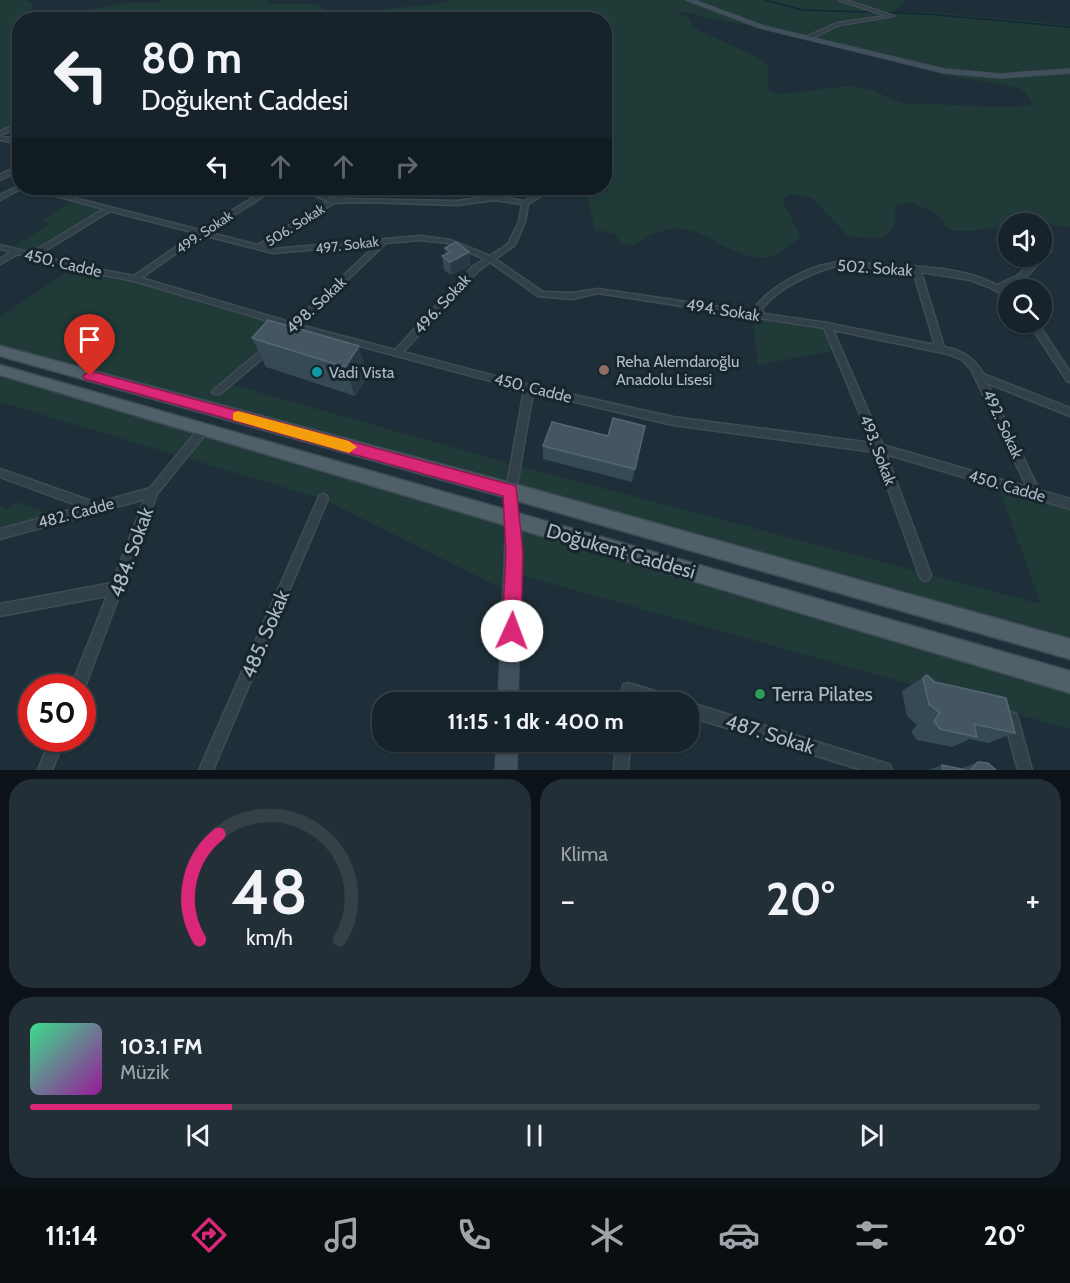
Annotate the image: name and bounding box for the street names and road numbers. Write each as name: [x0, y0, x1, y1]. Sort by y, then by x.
street label: 506. Sokak: [262, 199, 329, 250]
street label: 499. Sokak: [172, 206, 237, 258]
street label: 497. Sokak: [314, 232, 380, 258]
street label: 450. Cadde: [22, 245, 104, 281]
street label: 502. Sokak: [837, 256, 914, 280]
street label: 496. Sokak: [410, 270, 475, 338]
street label: 498. Sokak: [282, 272, 351, 338]
street label: 494. Sokak: [685, 295, 762, 325]
street label: 450. Cadde: [492, 369, 574, 407]
street label: 492. Sokak: [979, 387, 1028, 462]
street label: 493. Sokak: [856, 412, 900, 489]
street label: 450. Cadde: [966, 466, 1048, 506]
street label: 482. Cadde: [36, 494, 116, 532]
street label: 484. Sokak: [104, 504, 158, 600]
street label: Doğukent Caddesi: [544, 518, 698, 584]
street label: 485. Sokak: [236, 586, 294, 682]
street label: 487. Sokak: [723, 709, 817, 759]

